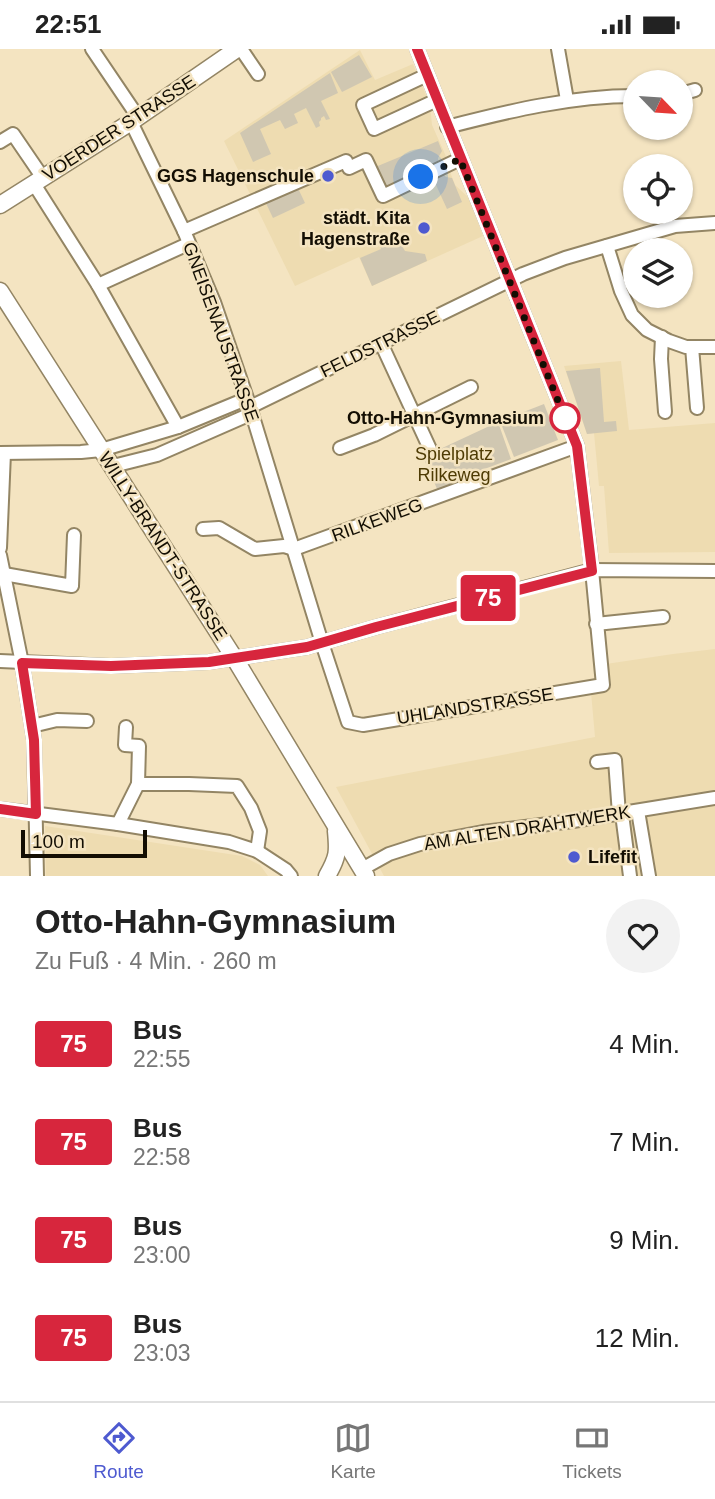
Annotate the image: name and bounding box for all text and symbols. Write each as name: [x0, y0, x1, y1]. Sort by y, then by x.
text: 22:51: [35, 9, 102, 39]
north arrow: [623, 70, 693, 140]
map controls: [623, 70, 693, 308]
street label: VOERDER STRASSE: [39, 71, 199, 185]
button: locate: [623, 154, 693, 224]
your location: [403, 159, 438, 194]
place label: GGS Hagenschule: [157, 166, 314, 186]
marker: GGS Hagenschule: [320, 168, 336, 184]
place label: städt. Kita Hagenstraße: [301, 208, 411, 249]
marker: städt. Kita Hagenstraße: [416, 220, 432, 236]
button: layers: [623, 238, 693, 308]
street label: GNEISENAUSTRASSE: [179, 239, 263, 425]
street label: FELDSTRASSE: [317, 307, 443, 381]
marker: Otto-Hahn-Gymnasium: [550, 403, 580, 433]
place label: Otto-Hahn-Gymnasium: [347, 408, 544, 428]
park label: Spielplatz Rilkeweg: [415, 444, 493, 485]
street label: WILLY-BRANDT-STRASSE: [95, 448, 231, 644]
street label: RILKEWEG: [329, 494, 425, 546]
line badge: 75: [456, 575, 520, 621]
text: 75: [475, 584, 501, 611]
street label: UHLANDSTRASSE: [395, 684, 555, 728]
street label: AM ALTEN DRAHTWERK: [422, 802, 632, 854]
scale bar: [21, 827, 147, 859]
text: 100 m: [32, 831, 85, 852]
place label: Lifefit: [588, 847, 637, 867]
marker: Lifefit: [566, 849, 582, 865]
button: heart: [606, 899, 680, 973]
text: Otto-Hahn-Gymnasium: [35, 903, 396, 940]
text: Zu Fuß · 4 Min. · 260 m: [35, 948, 277, 974]
text: Bus: [133, 1015, 182, 1045]
text: 4 Min.: [609, 1029, 680, 1059]
text: 75: [60, 1030, 87, 1057]
text: 22:55: [133, 1046, 191, 1072]
text: Bus: [133, 1113, 182, 1143]
text: 7 Min.: [609, 1127, 680, 1157]
text: 75: [60, 1128, 87, 1155]
text: 22:58: [133, 1144, 191, 1170]
text: Bus: [133, 1211, 182, 1241]
text: 9 Min.: [609, 1225, 680, 1255]
text: 75: [60, 1226, 87, 1253]
text: 23:00: [133, 1242, 191, 1268]
text: Bus: [133, 1309, 182, 1339]
text: 12 Min.: [595, 1323, 680, 1353]
text: 75: [60, 1324, 87, 1351]
text: 23:03: [133, 1340, 191, 1366]
tab: Route: [93, 1419, 144, 1483]
tab: Karte: [330, 1419, 376, 1483]
tab: Tickets: [562, 1419, 622, 1483]

